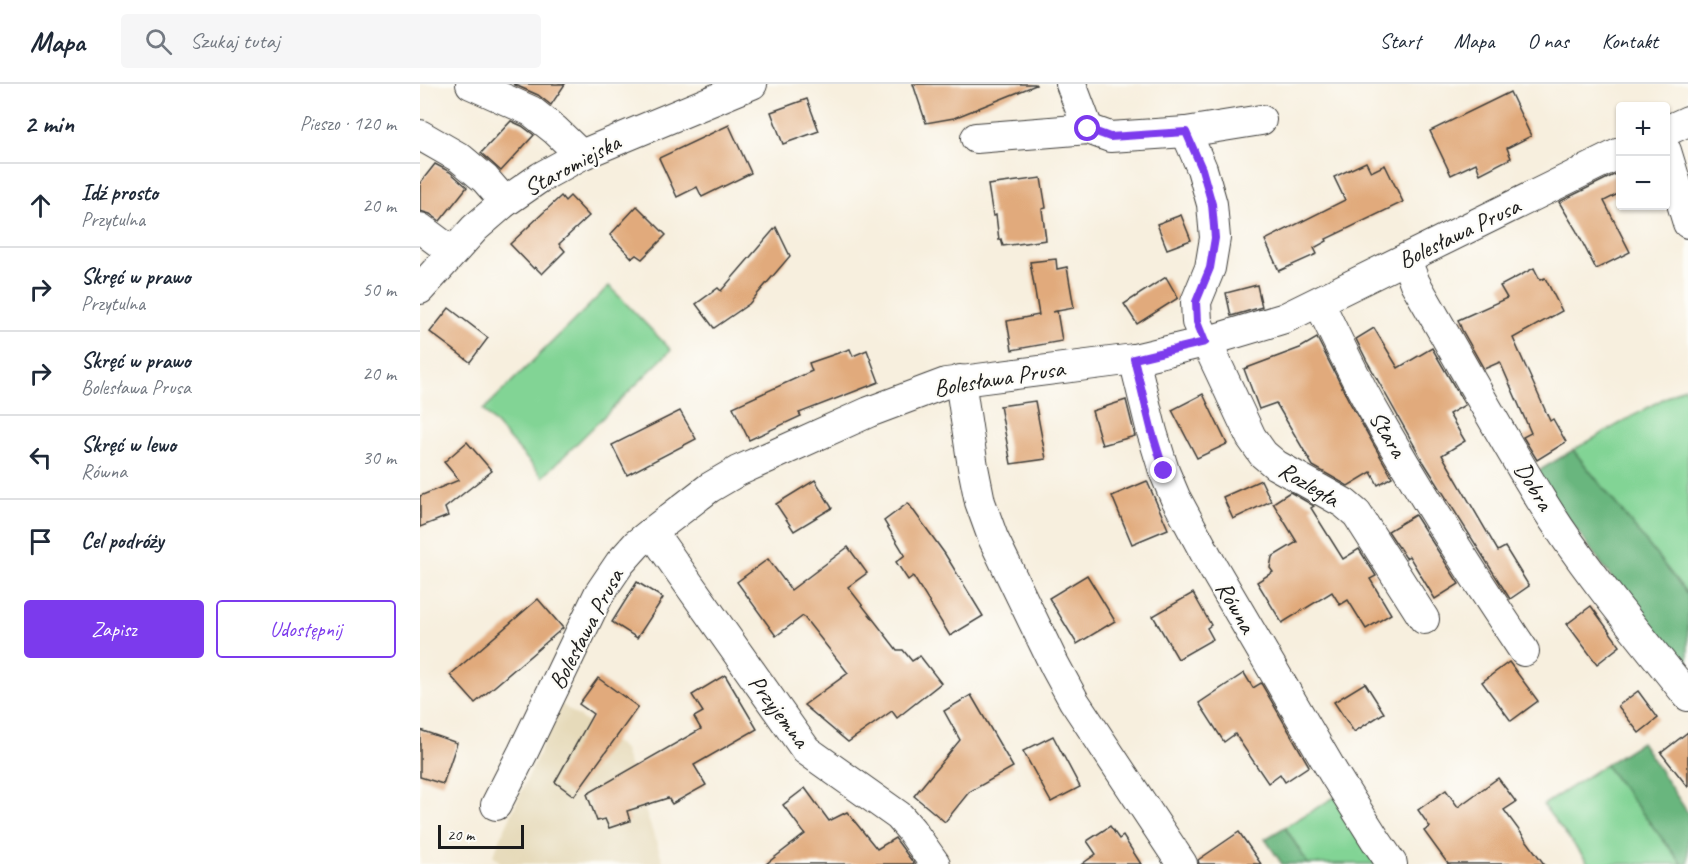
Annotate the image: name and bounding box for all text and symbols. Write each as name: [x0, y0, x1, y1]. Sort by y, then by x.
search box: [121, 14, 541, 68]
text: Mapa: [30, 24, 85, 59]
icon: search: [142, 25, 175, 58]
text: Szukaj tutaj: [190, 27, 280, 55]
text: Start: [1380, 28, 1421, 54]
text: Mapa: [1454, 28, 1494, 54]
text: O nas: [1527, 28, 1569, 54]
text: Kontakt: [1602, 28, 1658, 54]
map controls: [1616, 102, 1670, 210]
button: +: [1616, 102, 1670, 156]
text: 2 min: [24, 107, 74, 140]
text: Pieszo · 120 m: [300, 111, 396, 136]
route start: [1074, 115, 1100, 141]
street label: Staromiejska: [519, 126, 627, 203]
button: −: [1616, 156, 1670, 210]
text: Idź prosto: [81, 179, 158, 207]
icon: ahead: [24, 189, 57, 222]
street label: Bolesława Prusa: [1393, 190, 1526, 275]
text: 20 m: [362, 193, 396, 218]
text: Przytulna: [81, 207, 145, 232]
text: Skręć w prawo: [81, 263, 190, 291]
icon: right: [24, 273, 57, 306]
text: 50 m: [362, 277, 396, 302]
text: Przytulna: [81, 291, 145, 316]
text: Skręć w prawo: [81, 347, 190, 375]
street label: Bolesława Prusa: [932, 353, 1068, 403]
icon: right: [24, 357, 57, 390]
text: 20 m: [362, 361, 396, 386]
text: Bolesława Prusa: [81, 375, 191, 400]
street label: Stara: [1363, 405, 1414, 464]
text: Skręć w lewo: [81, 431, 176, 459]
icon: left: [24, 441, 57, 474]
text: 30 m: [362, 445, 396, 470]
street label: Rozległa: [1273, 454, 1346, 514]
street label: Dobra: [1508, 456, 1561, 517]
route end: [1150, 457, 1176, 483]
text: Równa: [81, 459, 127, 484]
icon: arrive: [24, 525, 57, 558]
text: Cel podróży: [81, 527, 164, 555]
street label: Bolesława Prusa: [542, 562, 631, 694]
street label: Równa: [1209, 576, 1264, 640]
button: Zapisz: [24, 600, 204, 658]
button: Udostępnij: [216, 600, 396, 658]
street label: Przyjemna: [742, 669, 817, 754]
scale bar: [438, 822, 524, 850]
text: 20 m: [447, 825, 474, 845]

